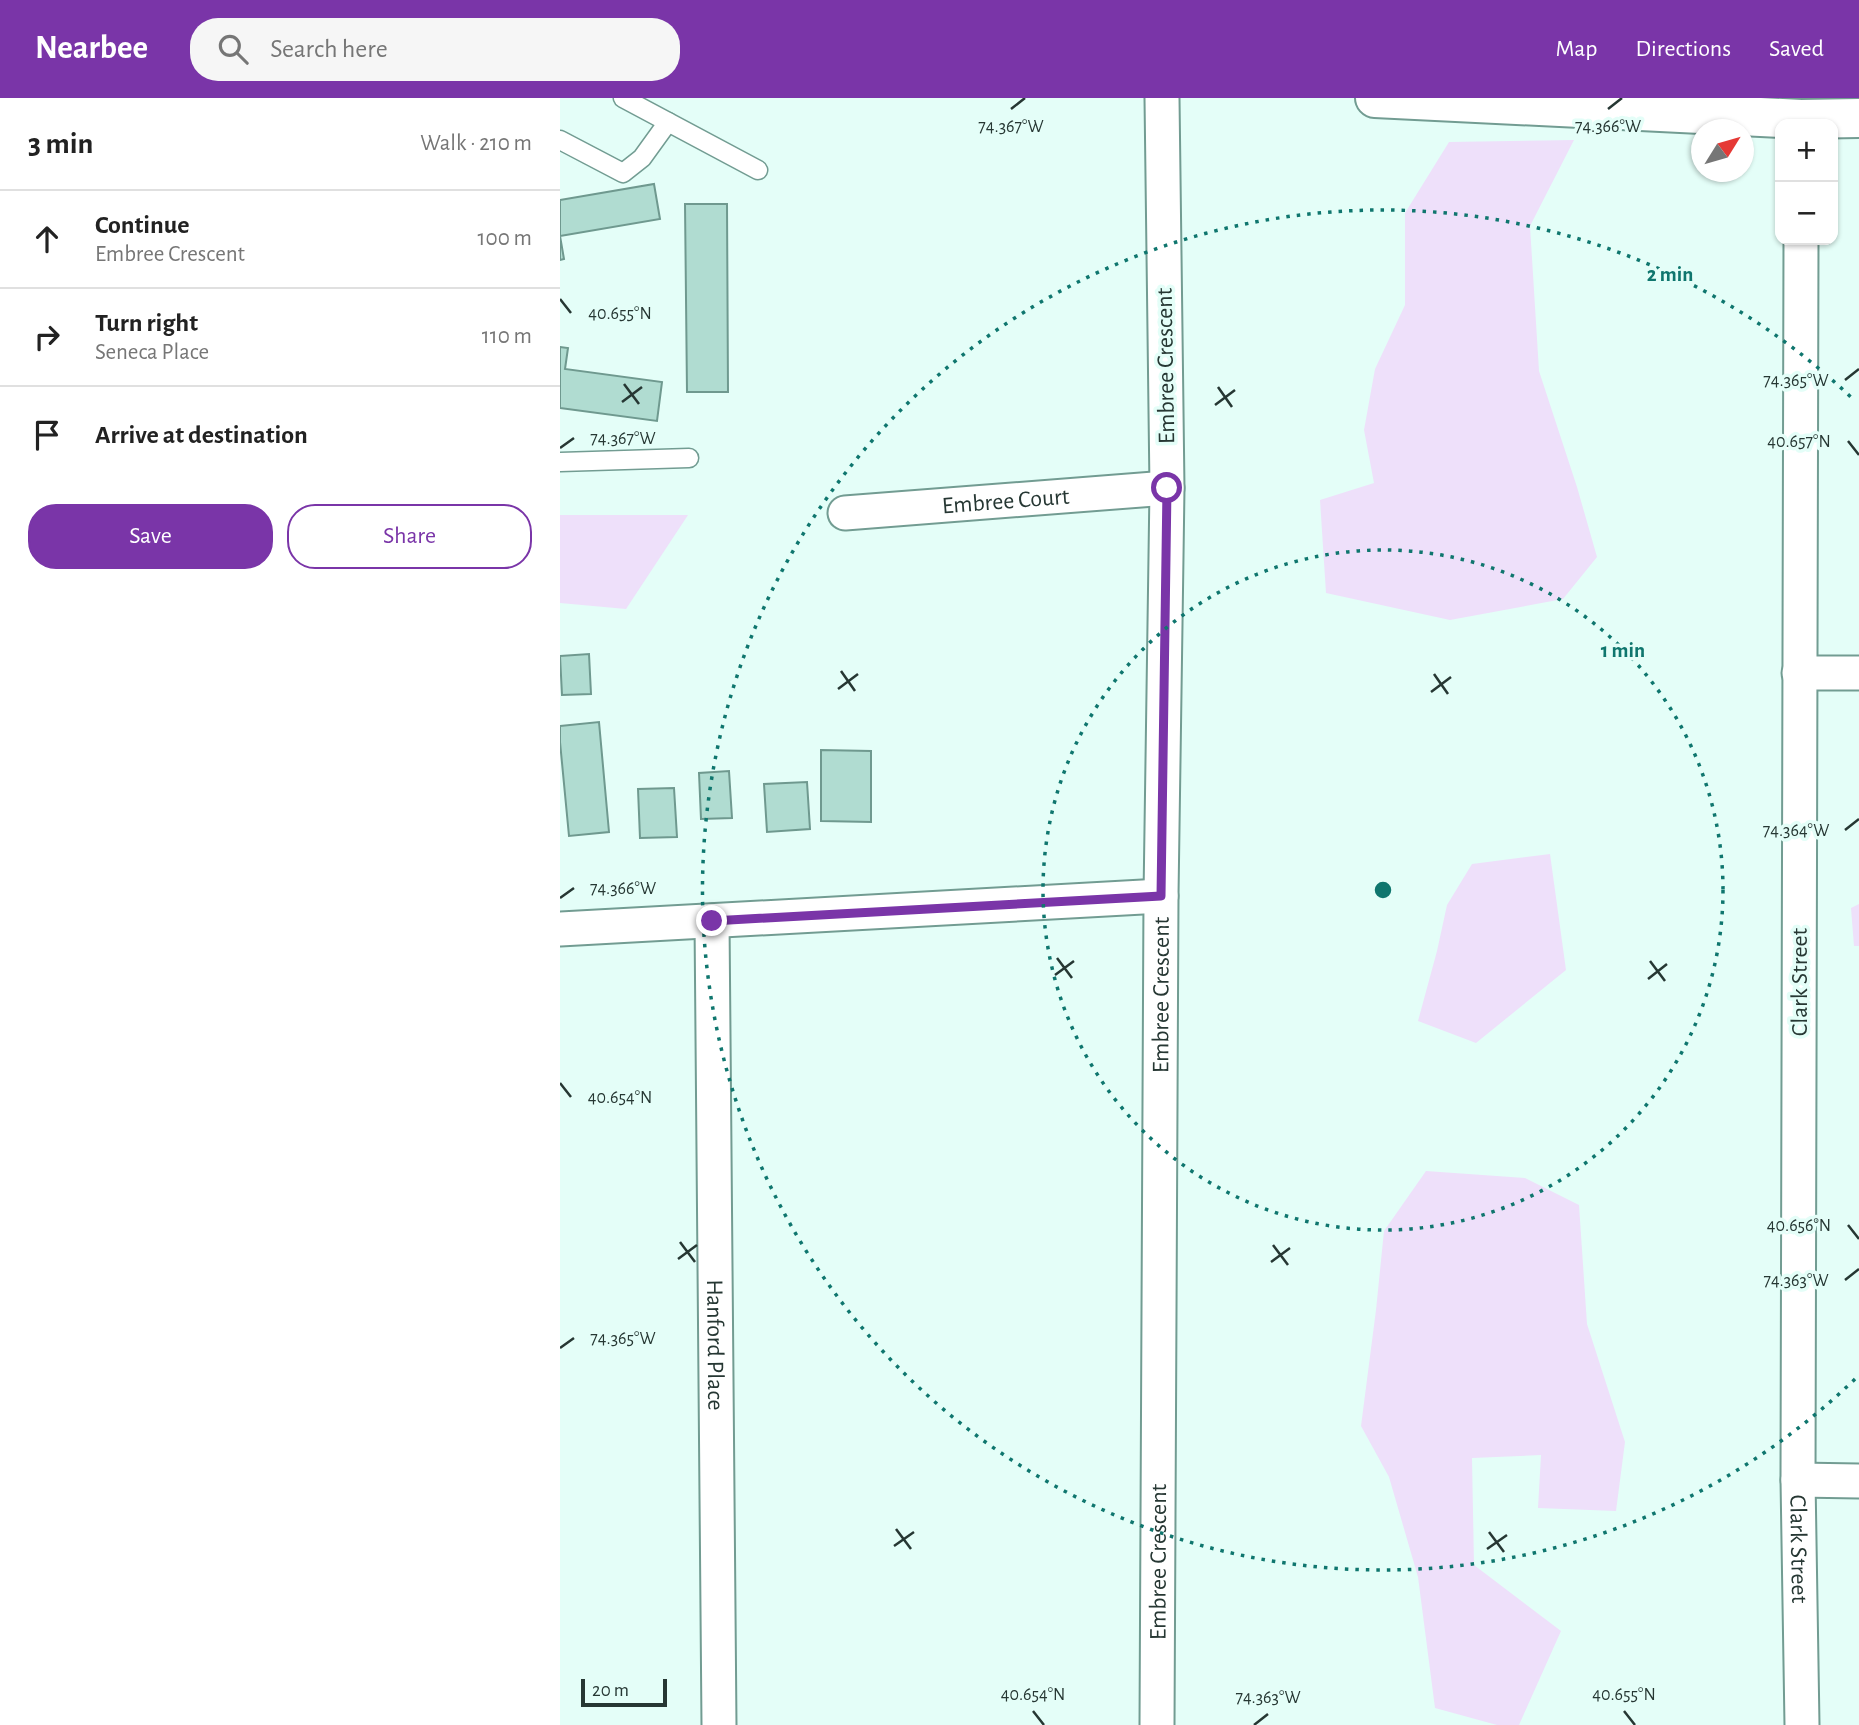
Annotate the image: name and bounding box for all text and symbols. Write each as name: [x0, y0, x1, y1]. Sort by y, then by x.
search box: [190, 18, 680, 81]
icon: search: [214, 30, 252, 68]
text: Nearbee: [35, 32, 148, 65]
text: Search here: [270, 36, 388, 62]
text: Map: [1555, 37, 1597, 61]
text: Directions: [1635, 37, 1731, 61]
text: Saved: [1769, 37, 1824, 61]
text: 74.367°W: [978, 118, 1044, 136]
text: 74.366°W: [1575, 118, 1641, 136]
north arrow: [1691, 119, 1754, 182]
map controls: [1775, 119, 1838, 245]
button: +: [1775, 119, 1838, 182]
text: 3 min: [28, 129, 93, 159]
text: Walk · 210 m: [420, 132, 532, 155]
button: −: [1775, 182, 1838, 245]
text: Continue: [95, 212, 190, 238]
icon: ahead: [28, 220, 66, 258]
text: 100 m: [478, 227, 532, 250]
text: Embree Crescent: [95, 243, 245, 266]
text: 2 min: [1647, 264, 1693, 285]
street label: Embree Crescent: [1153, 287, 1179, 444]
text: 40.655°N: [588, 305, 652, 323]
text: Turn right: [95, 310, 198, 336]
icon: right: [28, 318, 66, 356]
text: 110 m: [482, 325, 532, 348]
text: Seneca Place: [95, 341, 209, 364]
text: 74.365°W: [1763, 372, 1829, 390]
icon: arrive: [28, 416, 66, 454]
text: Arrive at destination: [95, 422, 308, 448]
text: 74.367°W: [590, 430, 656, 448]
text: 40.657°N: [1767, 433, 1831, 451]
route start: [1151, 472, 1182, 503]
street label: Embree Court: [941, 485, 1071, 518]
button: Save: [28, 504, 273, 569]
button: Share: [287, 504, 532, 569]
text: 1 min: [1601, 640, 1645, 661]
text: 74.364°W: [1763, 822, 1829, 840]
centre of rings: [1371, 878, 1395, 902]
text: 74.366°W: [590, 880, 656, 898]
route end: [696, 905, 727, 936]
street label: Embree Crescent: [1149, 916, 1174, 1073]
street label: Clark Street: [1788, 927, 1812, 1036]
text: 40.654°N: [588, 1089, 652, 1107]
text: 40.656°N: [1767, 1217, 1831, 1235]
text: 74.363°W: [1763, 1272, 1829, 1290]
street label: Hanford Place: [702, 1279, 727, 1411]
text: 74.365°W: [590, 1330, 656, 1348]
street label: Embree Crescent: [1146, 1483, 1171, 1640]
street label: Clark Street: [1785, 1495, 1811, 1604]
scale bar: [581, 1676, 667, 1708]
text: 20 m: [592, 1681, 629, 1700]
text: 40.654°N: [1001, 1686, 1065, 1704]
text: 40.655°N: [1592, 1686, 1656, 1704]
text: 74.363°W: [1235, 1689, 1301, 1707]

